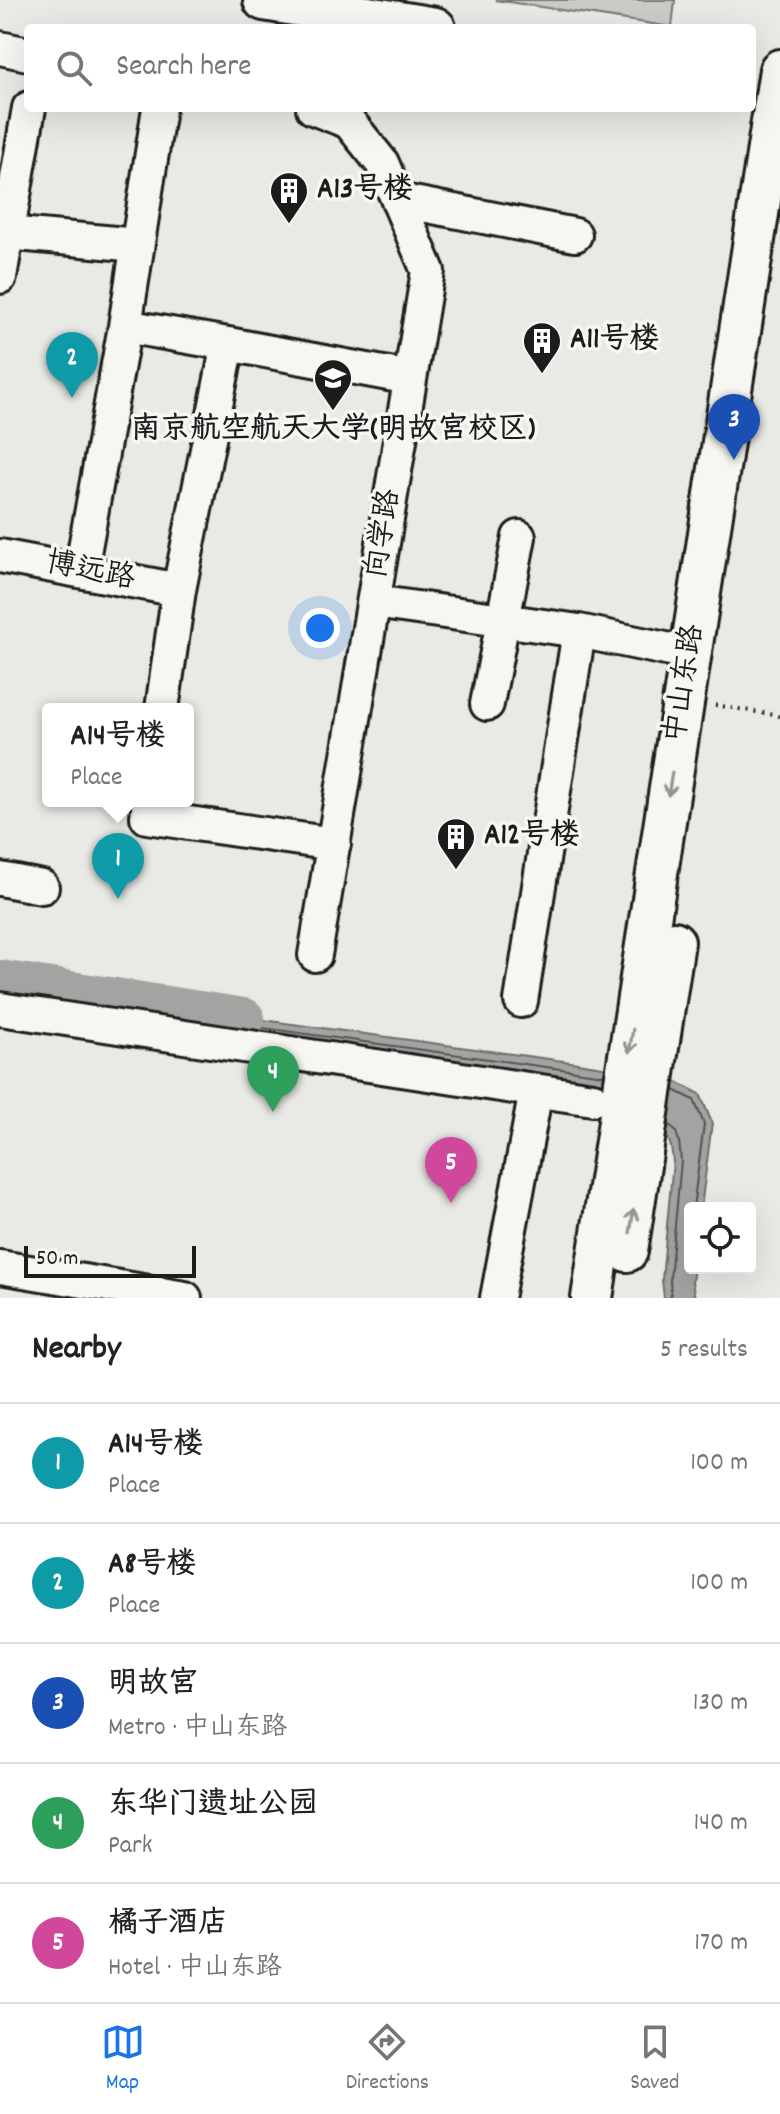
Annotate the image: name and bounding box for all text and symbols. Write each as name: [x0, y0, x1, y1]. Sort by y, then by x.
search box: [24, 24, 756, 112]
icon: search: [52, 46, 96, 90]
text: Search here: [116, 47, 252, 90]
building icon: A13号楼: [268, 170, 310, 225]
place label: A13号楼: [317, 170, 413, 213]
building icon: A11号楼: [521, 320, 563, 375]
place label: A11号楼: [570, 320, 660, 363]
pin: 2: [46, 332, 98, 398]
school or university icon: 南京航空航天大学(明故宫校区): [312, 357, 354, 412]
pin: 3: [708, 394, 760, 460]
place label: 南京航空航天大学(明故宫校区): [131, 410, 536, 453]
street label: 向学路: [357, 486, 413, 582]
street label: 博远路: [42, 543, 138, 603]
your location: [300, 608, 340, 648]
street label: 中山东路: [655, 621, 717, 747]
popup: [42, 703, 194, 807]
text: A14号楼: [70, 717, 166, 760]
text: Place: [70, 760, 122, 797]
one-way arrow: [662, 771, 677, 796]
building icon: A12号楼: [435, 816, 477, 871]
place label: A12号楼: [484, 816, 580, 859]
pin: 1: [92, 833, 144, 899]
one-way arrow: [623, 1028, 638, 1053]
pin: 4: [247, 1046, 299, 1112]
pin: 5: [425, 1137, 477, 1203]
map controls: [684, 1202, 756, 1274]
button: locate: [684, 1202, 756, 1274]
one-way arrow: [625, 1209, 640, 1234]
scale bar: [24, 1242, 196, 1278]
text: 50 m: [36, 1244, 78, 1275]
text: Nearby: [32, 1326, 121, 1375]
text: 5 results: [660, 1332, 748, 1369]
text: A14号楼: [108, 1425, 203, 1468]
text: 1: [55, 1445, 61, 1482]
text: 100 m: [690, 1445, 748, 1482]
text: Place: [108, 1468, 160, 1505]
text: A8号楼: [108, 1545, 196, 1588]
text: 2: [52, 1565, 64, 1602]
text: 100 m: [690, 1565, 748, 1602]
text: Place: [108, 1588, 160, 1625]
text: 明故宫: [108, 1664, 198, 1707]
text: 3: [52, 1685, 64, 1722]
text: 130 m: [693, 1685, 748, 1722]
text: Metro · 中山东路: [108, 1710, 287, 1747]
text: 东华门遗址公园: [108, 1785, 318, 1828]
text: 4: [53, 1805, 63, 1842]
text: 140 m: [694, 1805, 748, 1842]
text: Park: [108, 1828, 152, 1865]
text: 橘子酒店: [108, 1904, 228, 1947]
text: 5: [52, 1925, 64, 1962]
text: 170 m: [694, 1925, 748, 1962]
text: Hotel · 中山东路: [108, 1950, 282, 1987]
tab: Map: [101, 2020, 145, 2099]
tab: Directions: [346, 2020, 429, 2099]
tab: Saved: [630, 2020, 679, 2099]

